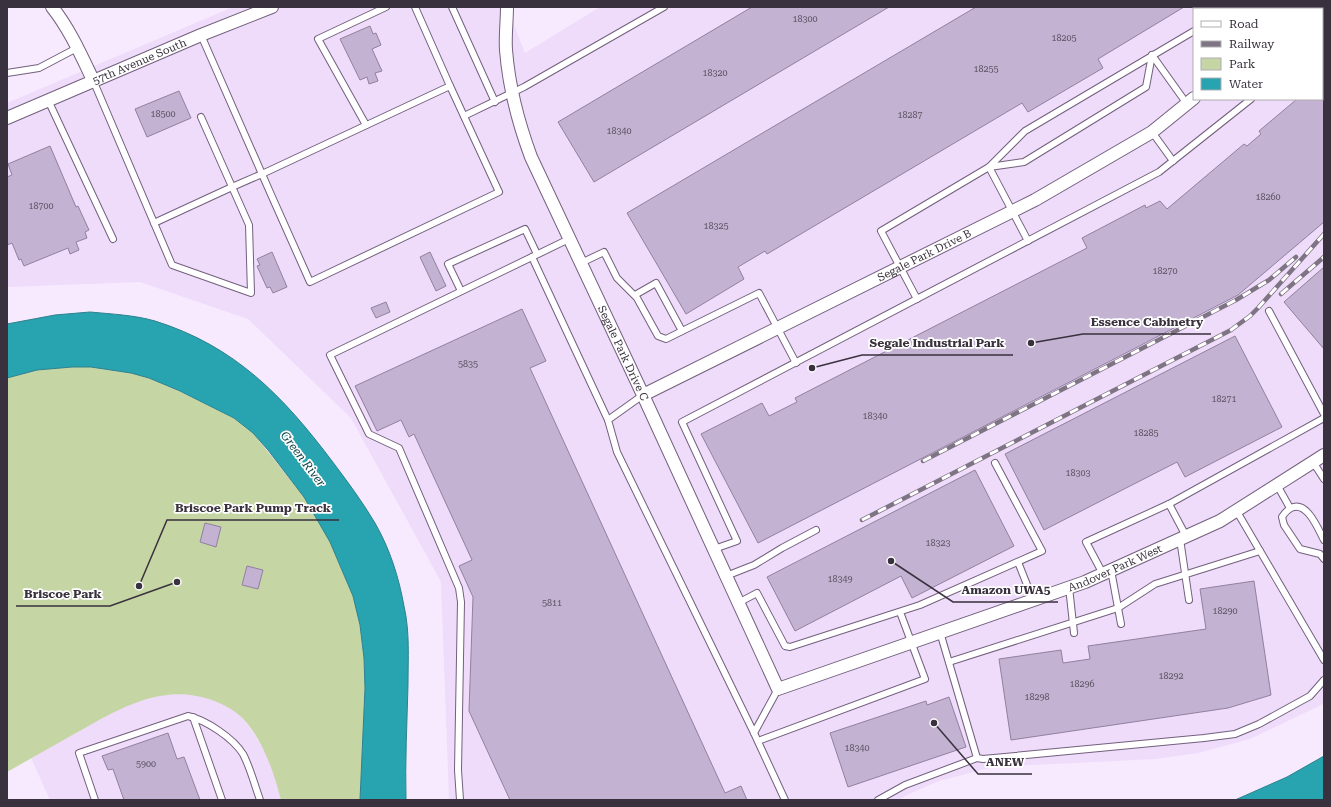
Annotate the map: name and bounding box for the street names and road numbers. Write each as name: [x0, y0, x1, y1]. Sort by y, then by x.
street label: 57th Avenue South: [91, 36, 188, 87]
street label: Segale Park Drive B: [875, 226, 973, 284]
street label: Segale Park Drive C: [595, 303, 651, 403]
street label: Andover Park West: [1066, 542, 1164, 594]

